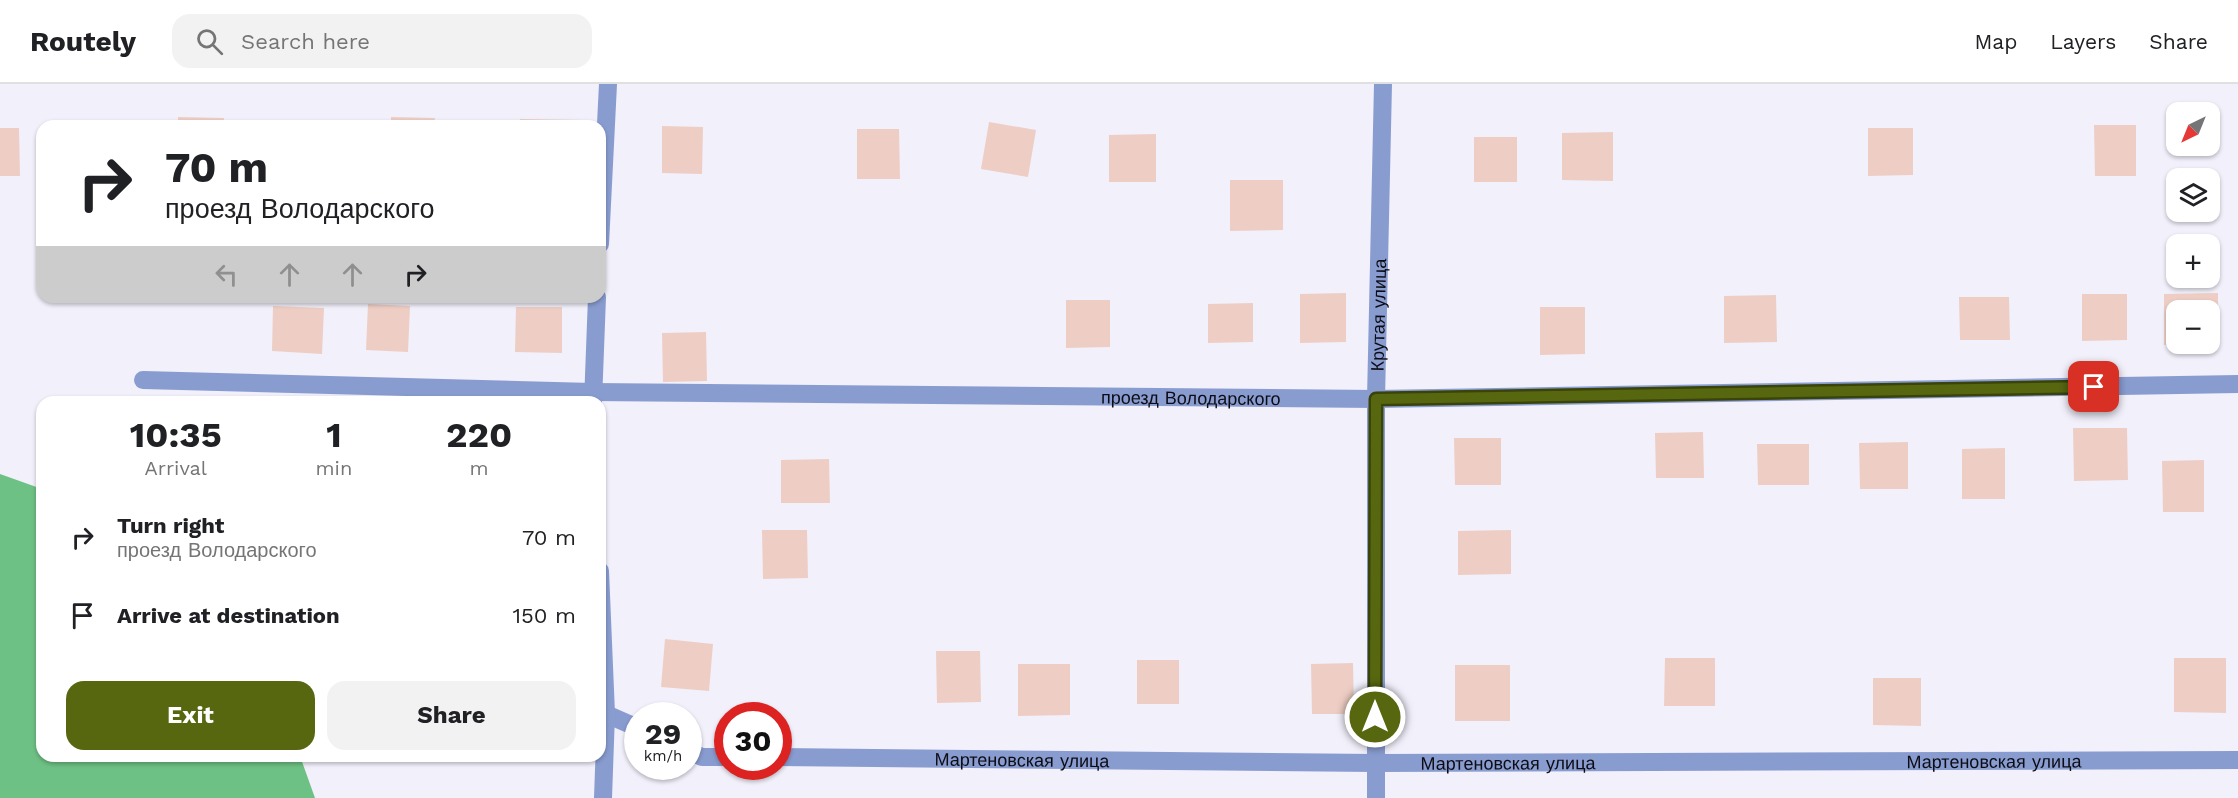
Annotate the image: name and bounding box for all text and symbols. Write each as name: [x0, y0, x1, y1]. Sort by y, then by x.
search box: [172, 14, 592, 68]
text: Routely: [30, 25, 136, 58]
icon: search: [193, 25, 226, 58]
text: Search here: [241, 29, 370, 54]
text: Map: [1974, 29, 2017, 54]
text: Layers: [2050, 29, 2116, 54]
text: Share: [2149, 29, 2208, 54]
north arrow: [2166, 102, 2220, 156]
map controls: [2166, 102, 2220, 354]
text: 70 m: [165, 143, 268, 192]
icon: right: [66, 144, 144, 222]
button: layers: [2166, 168, 2220, 222]
text: проезд Володарского: [165, 193, 434, 225]
button: +: [2166, 234, 2220, 288]
street label: Крутая улица: [1366, 257, 1390, 372]
icon: left: [210, 258, 243, 291]
icon: ahead: [273, 258, 306, 291]
icon: ahead: [336, 258, 369, 291]
icon: right: [399, 258, 432, 291]
button: −: [2166, 300, 2220, 354]
pin: [2068, 361, 2119, 412]
icon: arrive: [2077, 370, 2110, 403]
street label: проезд Володарского: [1101, 386, 1281, 409]
text: 10:35: [130, 414, 222, 456]
text: 1: [326, 414, 342, 456]
text: 220: [446, 414, 512, 456]
text: Arrival: [145, 456, 207, 480]
text: min: [316, 456, 352, 480]
text: m: [470, 456, 489, 480]
text: Turn right: [117, 513, 224, 538]
icon: right: [66, 521, 99, 554]
text: 70 m: [522, 525, 576, 550]
text: проезд Володарского: [117, 538, 317, 562]
icon: arrive: [66, 599, 99, 632]
text: Arrive at destination: [117, 603, 340, 628]
text: 150 m: [512, 603, 576, 628]
button: Exit: [66, 681, 315, 750]
button: Share: [327, 681, 576, 750]
position arrow: [1343, 685, 1407, 749]
speed limit sign: 30: [714, 702, 792, 780]
text: 29: [645, 716, 681, 751]
text: km/h: [644, 747, 682, 765]
street label: Мартеновская улица: [934, 748, 1111, 771]
street label: Мартеновская улица: [1906, 750, 2082, 772]
street label: Мартеновская улица: [1420, 752, 1596, 773]

